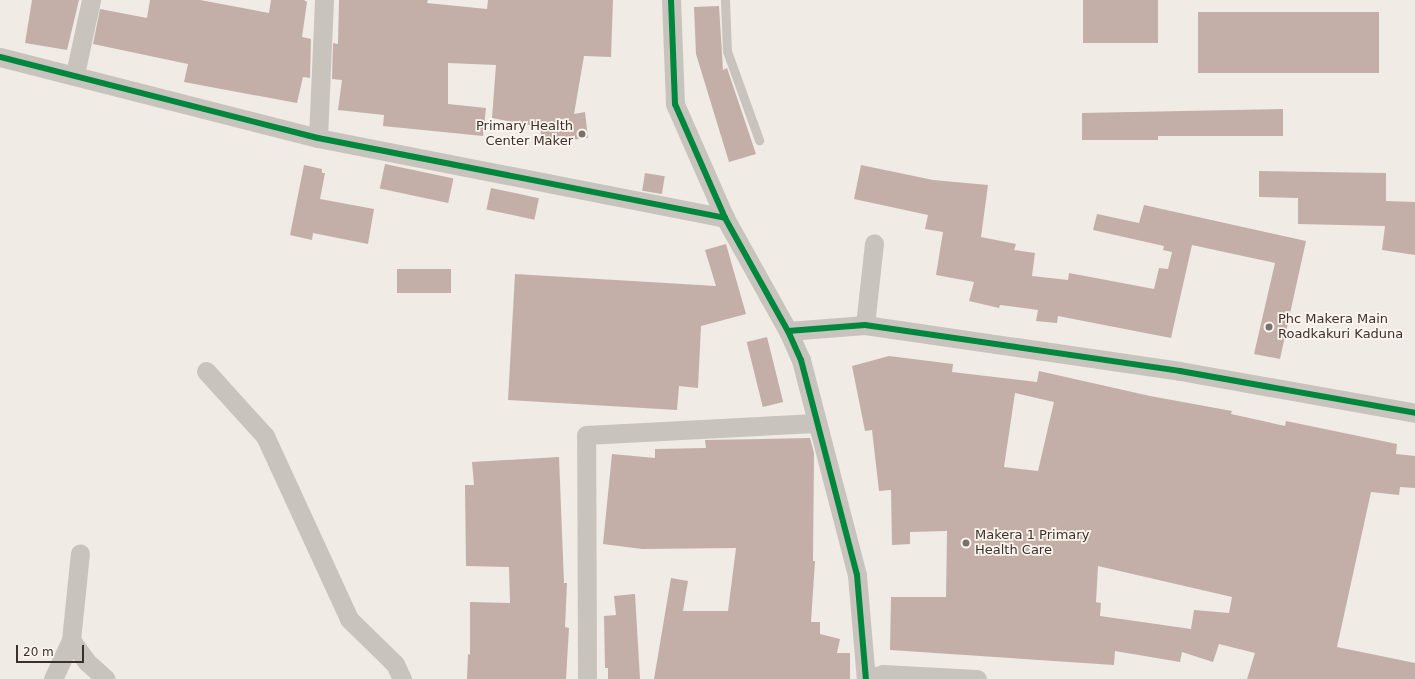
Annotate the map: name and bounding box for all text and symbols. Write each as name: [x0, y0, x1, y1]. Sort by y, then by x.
place label: Primary Health Center Maker: [476, 119, 573, 150]
marker: Primary Health Center Maker: [576, 128, 588, 140]
place label: Phc Makera Main Roadkakuri Kaduna: [1278, 312, 1403, 343]
marker: Phc Makera Main Roadkakuri Kaduna: [1263, 321, 1275, 333]
place label: Makera 1 Primary Health Care: [975, 528, 1089, 559]
marker: Makera 1 Primary Health Care: [960, 537, 972, 549]
scale bar: [18, 637, 86, 663]
text: 20 m: [23, 645, 54, 659]

